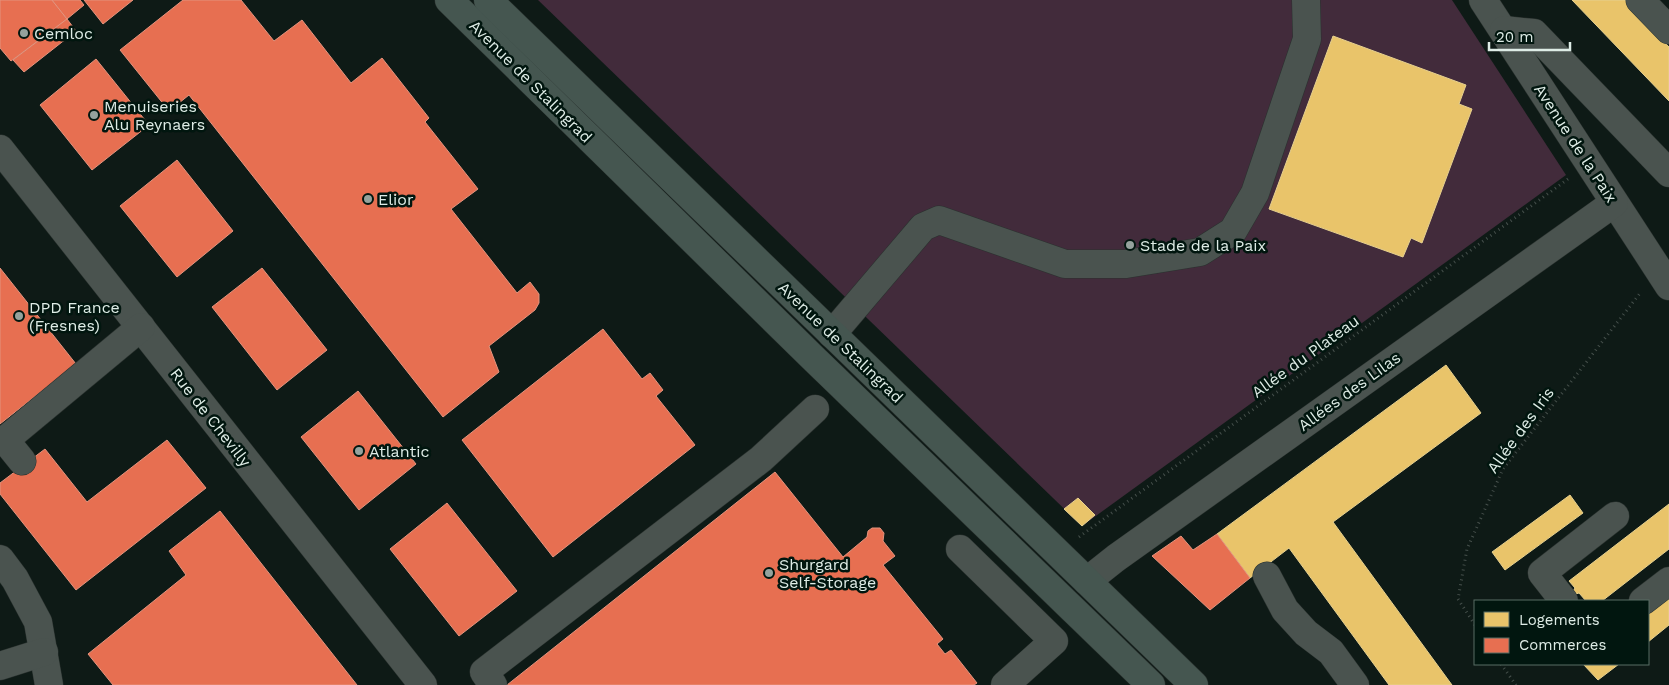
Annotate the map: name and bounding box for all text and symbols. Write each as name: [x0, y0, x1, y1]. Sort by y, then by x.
street label: Avenue de Stalingrad: [465, 16, 596, 147]
scale bar: [1489, 20, 1570, 52]
place label: Cemloc: [34, 24, 93, 43]
marker: Cemloc: [18, 27, 30, 39]
text: 20 m: [1496, 28, 1534, 46]
street label: Avenue de la Paix: [1530, 80, 1621, 206]
place label: Menuiseries Alu Reynaers: [104, 97, 205, 134]
marker: Menuiseries Alu Reynaers: [88, 109, 100, 121]
place label: Elior: [378, 190, 414, 209]
marker: Elior: [362, 193, 374, 205]
place label: Stade de la Paix: [1140, 236, 1266, 255]
marker: Stade de la Paix: [1124, 239, 1136, 251]
street label: Avenue de Stalingrad: [774, 278, 907, 407]
place label: DPD France (Fresnes): [29, 298, 120, 335]
marker: DPD France (Fresnes): [13, 310, 25, 322]
street label: Allée du Plateau: [1248, 311, 1363, 402]
street label: Allées des Lilas: [1294, 348, 1404, 435]
street label: Rue de Chevilly: [166, 364, 255, 471]
street label: Allée des Iris: [1483, 384, 1558, 477]
place label: Atlantic: [369, 442, 429, 461]
marker: Atlantic: [353, 445, 365, 457]
place label: Shurgard Self-Storage: [779, 555, 876, 592]
marker: Shurgard Self-Storage: [763, 567, 775, 579]
legend: [1474, 600, 1649, 665]
text: Logements: [1519, 611, 1600, 629]
text: Commerces: [1519, 636, 1606, 654]

